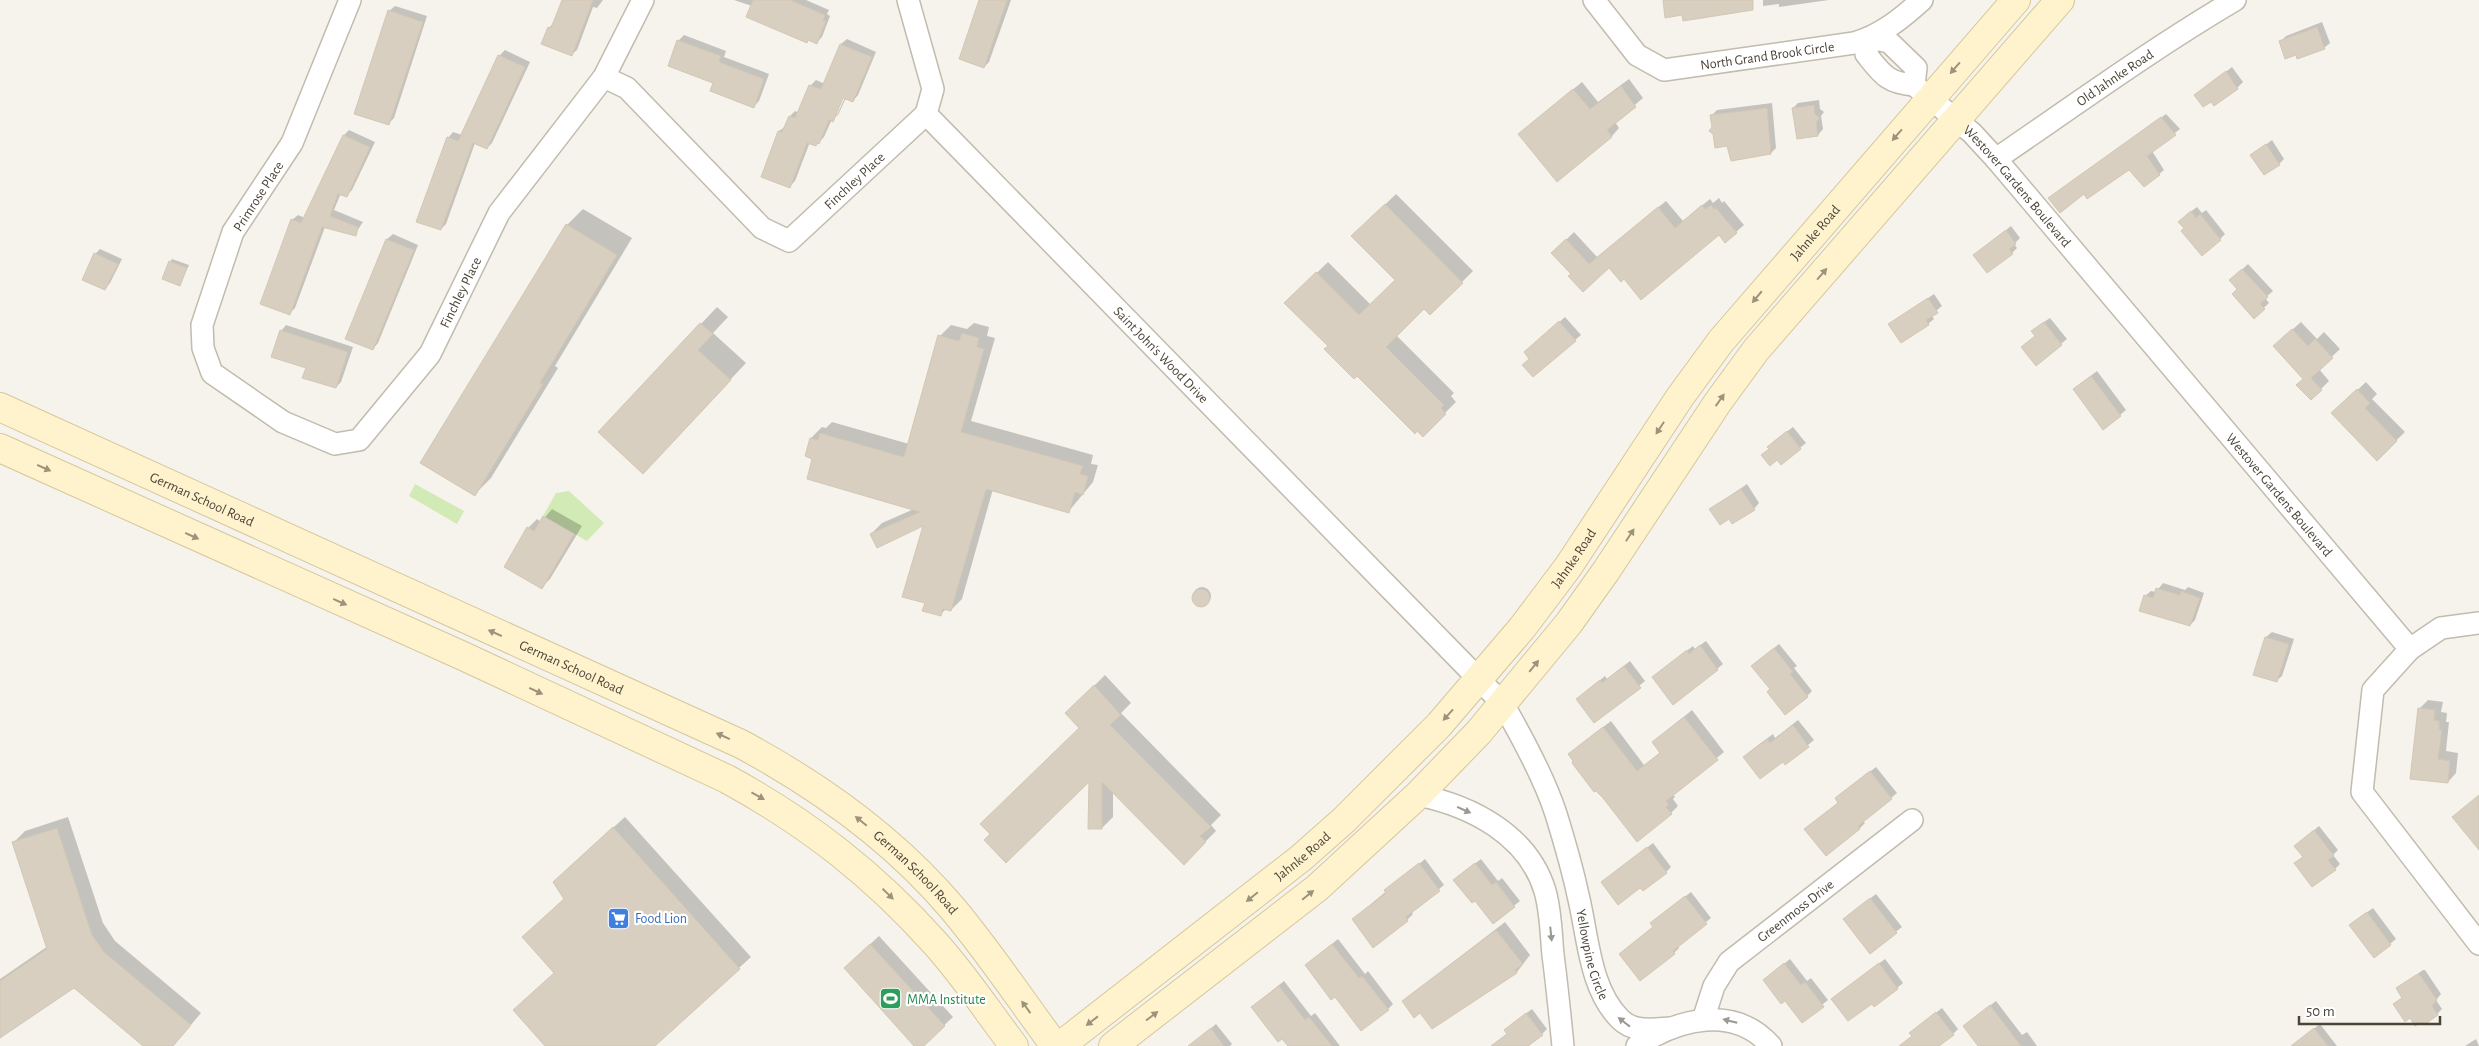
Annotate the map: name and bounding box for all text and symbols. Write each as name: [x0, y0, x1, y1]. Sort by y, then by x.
street label: North Grand Brook Circle: [1700, 40, 1835, 73]
street label: Old Jahnke Road: [2074, 47, 2156, 109]
one-way arrow: [1949, 62, 1961, 74]
street label: Westover Gardens Boulevard: [1960, 123, 2073, 250]
one-way arrow: [1892, 128, 1903, 141]
street label: Finchley Place: [822, 150, 888, 212]
street label: Primrose Place: [231, 159, 287, 234]
street label: Jahnke Road: [1788, 203, 1843, 263]
street label: Finchley Place: [438, 255, 484, 330]
one-way arrow: [1817, 268, 1828, 281]
one-way arrow: [1751, 291, 1762, 304]
street label: Saint John's Wood Drive: [1111, 304, 1211, 406]
one-way arrow: [1715, 393, 1725, 407]
one-way arrow: [1655, 421, 1665, 434]
street label: Westover Gardens Boulevard: [2223, 431, 2335, 559]
one-way arrow: [37, 464, 51, 472]
street label: German School Road: [148, 470, 256, 530]
street label: Jahnke Road: [1549, 527, 1599, 590]
one-way arrow: [1625, 528, 1634, 542]
one-way arrow: [185, 532, 199, 540]
one-way arrow: [333, 598, 347, 606]
one-way arrow: [488, 629, 502, 637]
street label: German School Road: [517, 638, 625, 698]
one-way arrow: [1528, 660, 1539, 673]
one-way arrow: [529, 687, 543, 695]
one-way arrow: [1442, 709, 1454, 721]
one-way arrow: [716, 732, 730, 740]
one-way arrow: [752, 792, 765, 801]
one-way arrow: [1457, 807, 1471, 815]
one-way arrow: [855, 815, 868, 826]
street label: German School Road: [871, 828, 960, 917]
street label: Jahnke Road: [1272, 830, 1333, 884]
street label: Greenmoss Drive: [1755, 877, 1837, 945]
one-way arrow: [882, 888, 894, 900]
one-way arrow: [1301, 890, 1314, 901]
one-way arrow: [1246, 892, 1259, 903]
supermarket icon: Food Lion: [607, 906, 631, 930]
street label: Yellowpine Circle: [1573, 908, 1610, 1002]
place label: Food Lion: [635, 912, 687, 926]
one-way arrow: [1547, 927, 1555, 943]
sports icon: MMA Institute: [879, 987, 903, 1011]
place label: MMA Institute: [907, 993, 986, 1007]
scale bar: [2299, 994, 2440, 1026]
one-way arrow: [1021, 1001, 1032, 1014]
text: 50 m: [2306, 1004, 2335, 1019]
one-way arrow: [1145, 1011, 1158, 1022]
one-way arrow: [1086, 1015, 1099, 1026]
one-way arrow: [1618, 1016, 1631, 1027]
one-way arrow: [1723, 1017, 1738, 1025]

